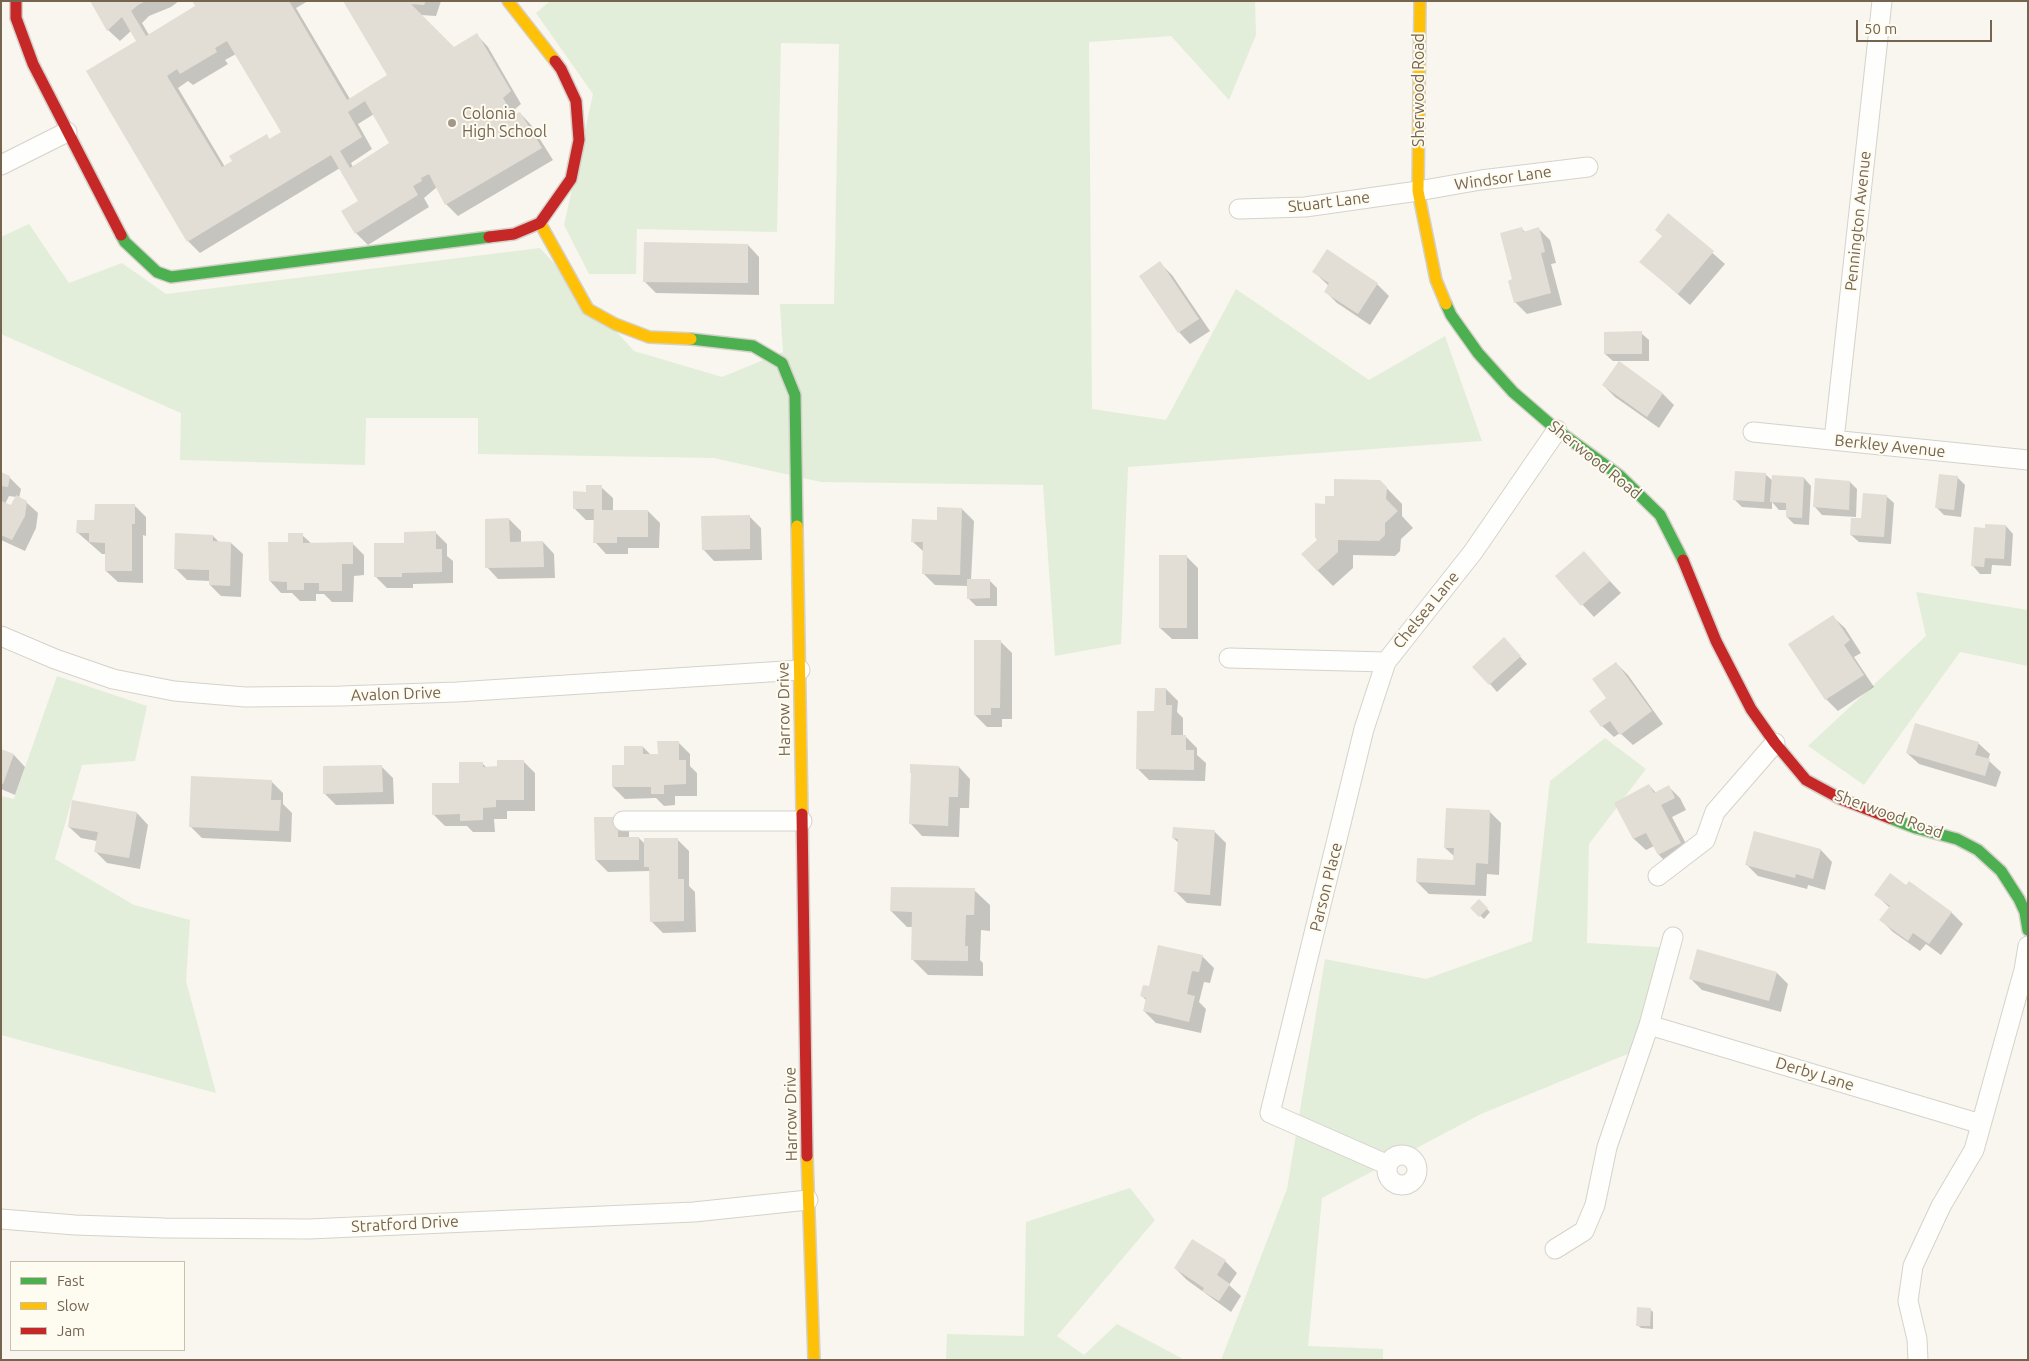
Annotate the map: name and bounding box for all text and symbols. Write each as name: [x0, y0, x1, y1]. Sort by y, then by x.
scale bar: [1859, 10, 1995, 42]
text: 50 m: [1864, 20, 1897, 37]
street label: Sherwood Road: [1409, 33, 1429, 147]
place label: Colonia High School: [462, 104, 547, 142]
marker: Colonia High School: [446, 117, 458, 129]
street label: Pennington Avenue: [1841, 150, 1875, 292]
street label: Windsor Lane: [1453, 162, 1553, 194]
street label: Stuart Lane: [1287, 187, 1371, 217]
street label: Sherwood Road: [1545, 417, 1645, 503]
street label: Berkley Avenue: [1834, 431, 1946, 461]
street label: Chelsea Lane: [1389, 567, 1463, 653]
street label: Harrow Drive: [774, 661, 794, 757]
street label: Avalon Drive: [351, 683, 441, 705]
street label: Sherwood Road: [1832, 786, 1946, 842]
street label: Parson Place: [1306, 841, 1346, 933]
street label: Derby Lane: [1773, 1053, 1857, 1095]
street label: Harrow Drive: [781, 1066, 801, 1162]
street label: Stratford Drive: [351, 1212, 459, 1236]
legend: [10, 1261, 185, 1351]
text: Fast: [57, 1272, 84, 1289]
text: Slow: [57, 1297, 89, 1314]
text: Jam: [57, 1322, 85, 1339]

